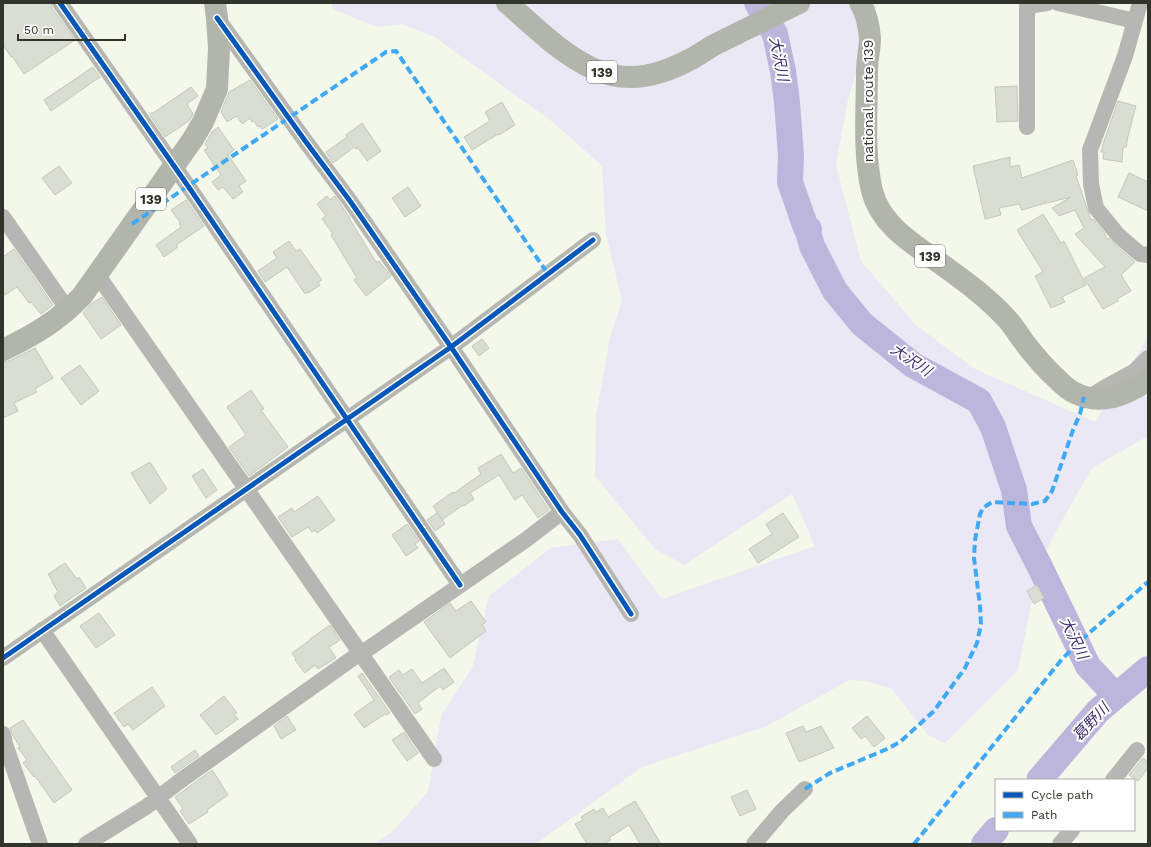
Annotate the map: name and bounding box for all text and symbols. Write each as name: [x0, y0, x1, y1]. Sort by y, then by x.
scale bar: [18, 16, 125, 42]
text: 50 m: [24, 23, 54, 37]
water label: 大沢川: [766, 35, 793, 85]
street label: national route 139: [860, 40, 876, 162]
road number: 139: [587, 61, 617, 83]
road number: 139: [136, 188, 166, 210]
road number: 139: [915, 245, 945, 267]
water label: 大沢川: [887, 340, 936, 381]
water label: 大沢川: [1056, 614, 1093, 664]
water label: 葛野川: [1069, 698, 1114, 745]
legend: [995, 779, 1135, 831]
text: Cycle path: [1031, 788, 1093, 802]
text: Path: [1031, 808, 1057, 822]

